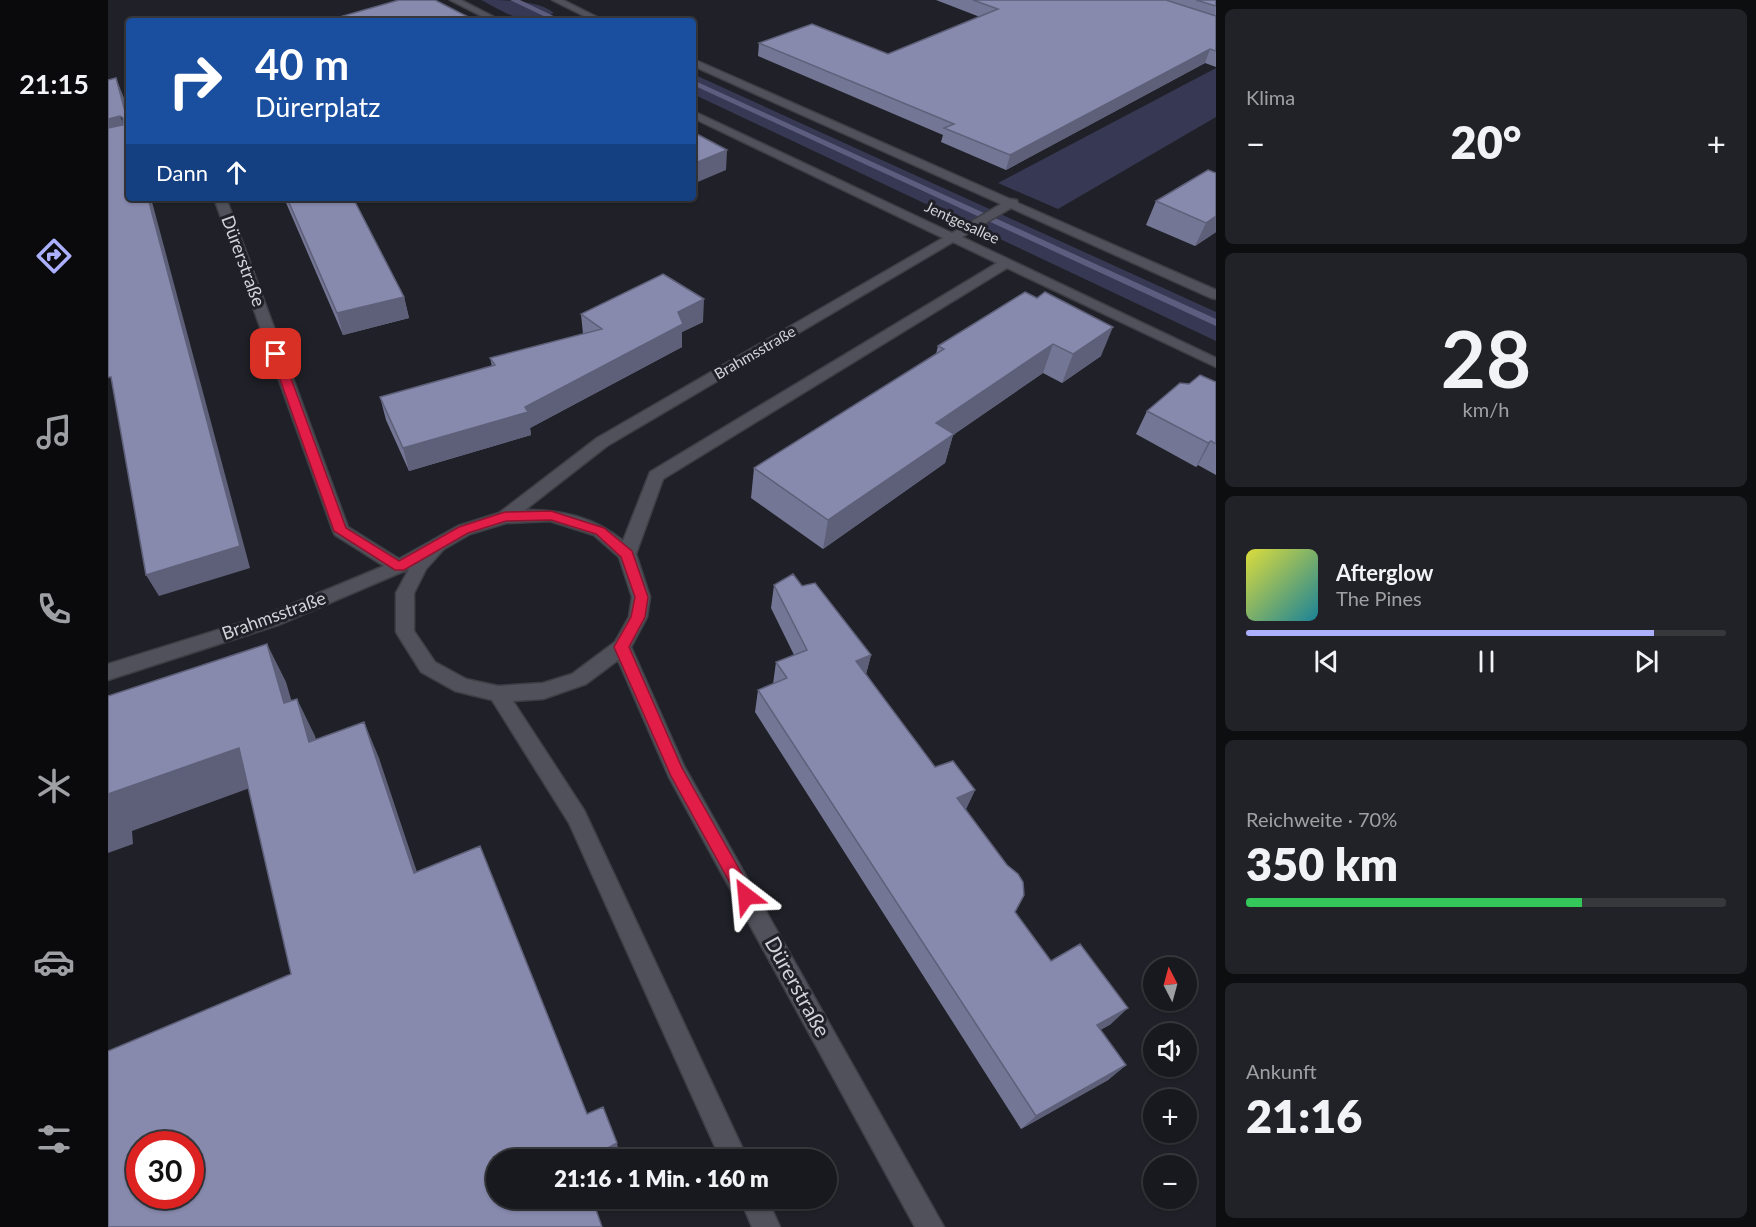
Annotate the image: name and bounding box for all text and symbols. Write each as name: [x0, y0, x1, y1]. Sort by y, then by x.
text: 40 m: [255, 39, 349, 89]
icon: right: [156, 42, 234, 120]
text: 21:15: [19, 67, 89, 100]
text: Klima: [1246, 85, 1295, 109]
text: Dürerplatz: [255, 90, 380, 123]
text: 20°: [1451, 115, 1521, 169]
text: −: [1246, 123, 1265, 163]
text: +: [1707, 123, 1726, 163]
icon: ahead: [220, 156, 253, 189]
text: Dann: [156, 159, 208, 186]
street label: Jentgesallee: [922, 197, 1003, 247]
street label: Dürerstraße: [217, 212, 271, 309]
icon: directions: [33, 235, 75, 277]
text: 28: [1441, 311, 1531, 405]
street label: Brahmsstraße: [711, 322, 798, 383]
pin: [250, 328, 301, 379]
icon: arrive: [259, 337, 292, 370]
text: km/h: [1463, 397, 1509, 421]
icon: music: [33, 411, 75, 453]
text: Afterglow: [1336, 559, 1433, 586]
street label: Brahmsstraße: [219, 586, 329, 644]
text: The Pines: [1336, 586, 1422, 610]
icon: phone: [33, 588, 75, 630]
icon: previous: [1310, 645, 1343, 678]
icon: pause: [1470, 645, 1503, 678]
icon: next: [1630, 645, 1663, 678]
icon: climate: [33, 765, 75, 807]
text: Reichweite · 70%: [1246, 807, 1397, 831]
text: 350 km: [1246, 837, 1398, 891]
position arrow: [714, 864, 778, 928]
street label: Dürerstraße: [760, 932, 836, 1041]
icon: car: [33, 941, 75, 983]
north arrow: [1143, 957, 1197, 1011]
map controls: [1143, 957, 1197, 1209]
button: sound: [1143, 1023, 1197, 1077]
text: Ankunft: [1246, 1059, 1317, 1083]
button: +: [1143, 1089, 1197, 1143]
text: 21:16: [1246, 1089, 1362, 1143]
icon: filters: [33, 1118, 75, 1160]
speed limit sign: 30: [126, 1131, 204, 1209]
button: −: [1143, 1155, 1197, 1209]
text: 21:16 · 1 Min. · 160 m: [554, 1165, 769, 1192]

